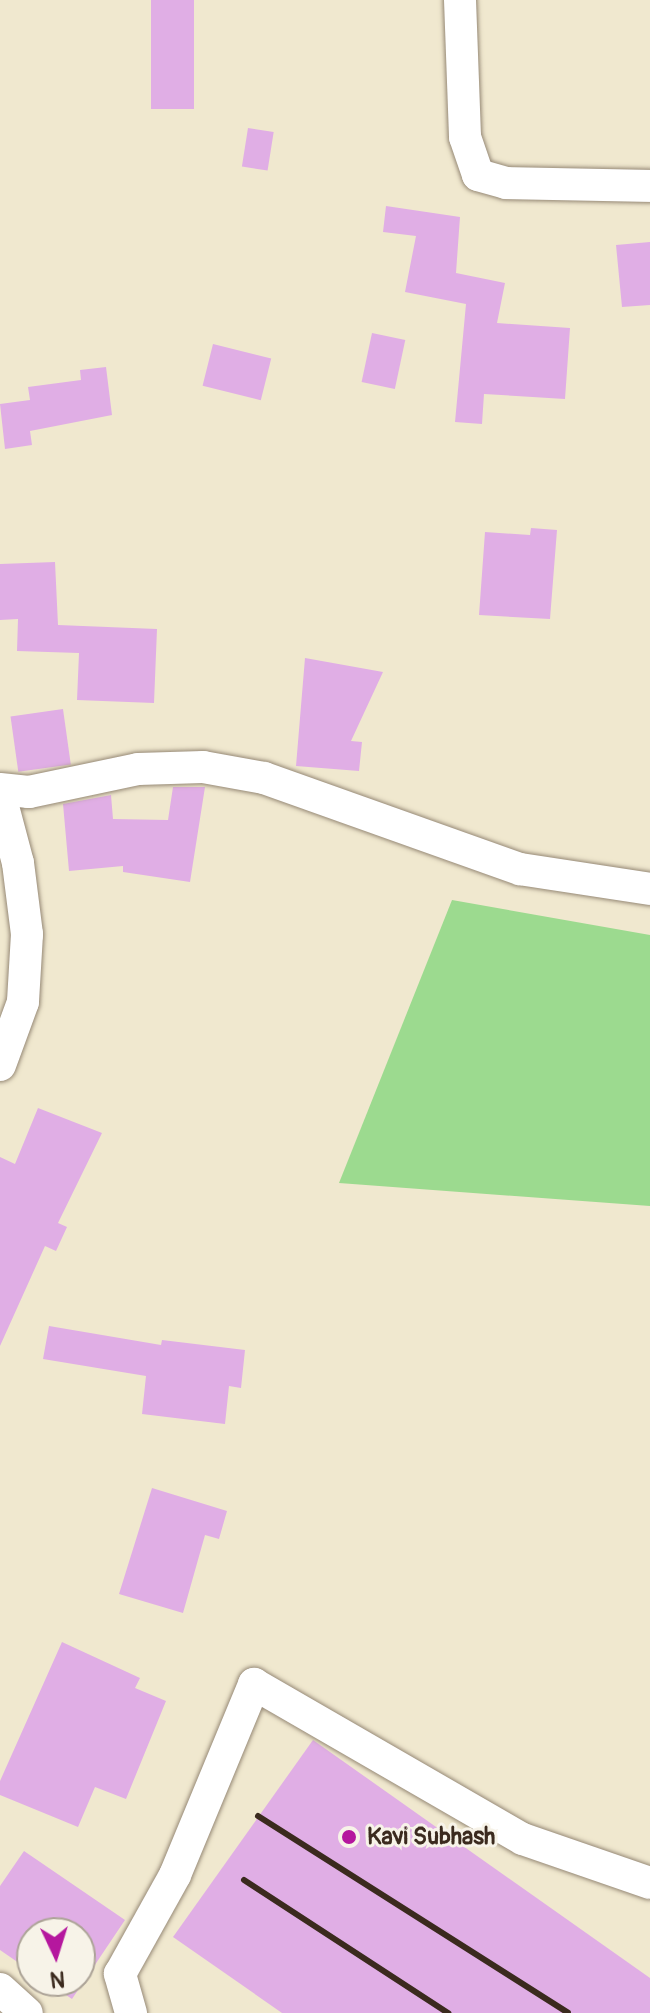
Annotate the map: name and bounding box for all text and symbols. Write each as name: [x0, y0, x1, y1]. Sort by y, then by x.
place label: Kavi Subhash: [367, 1823, 495, 1851]
marker: Kavi Subhash: [338, 1826, 360, 1848]
north arrow: [16, 1917, 96, 1997]
text: N: [49, 1964, 66, 1993]

